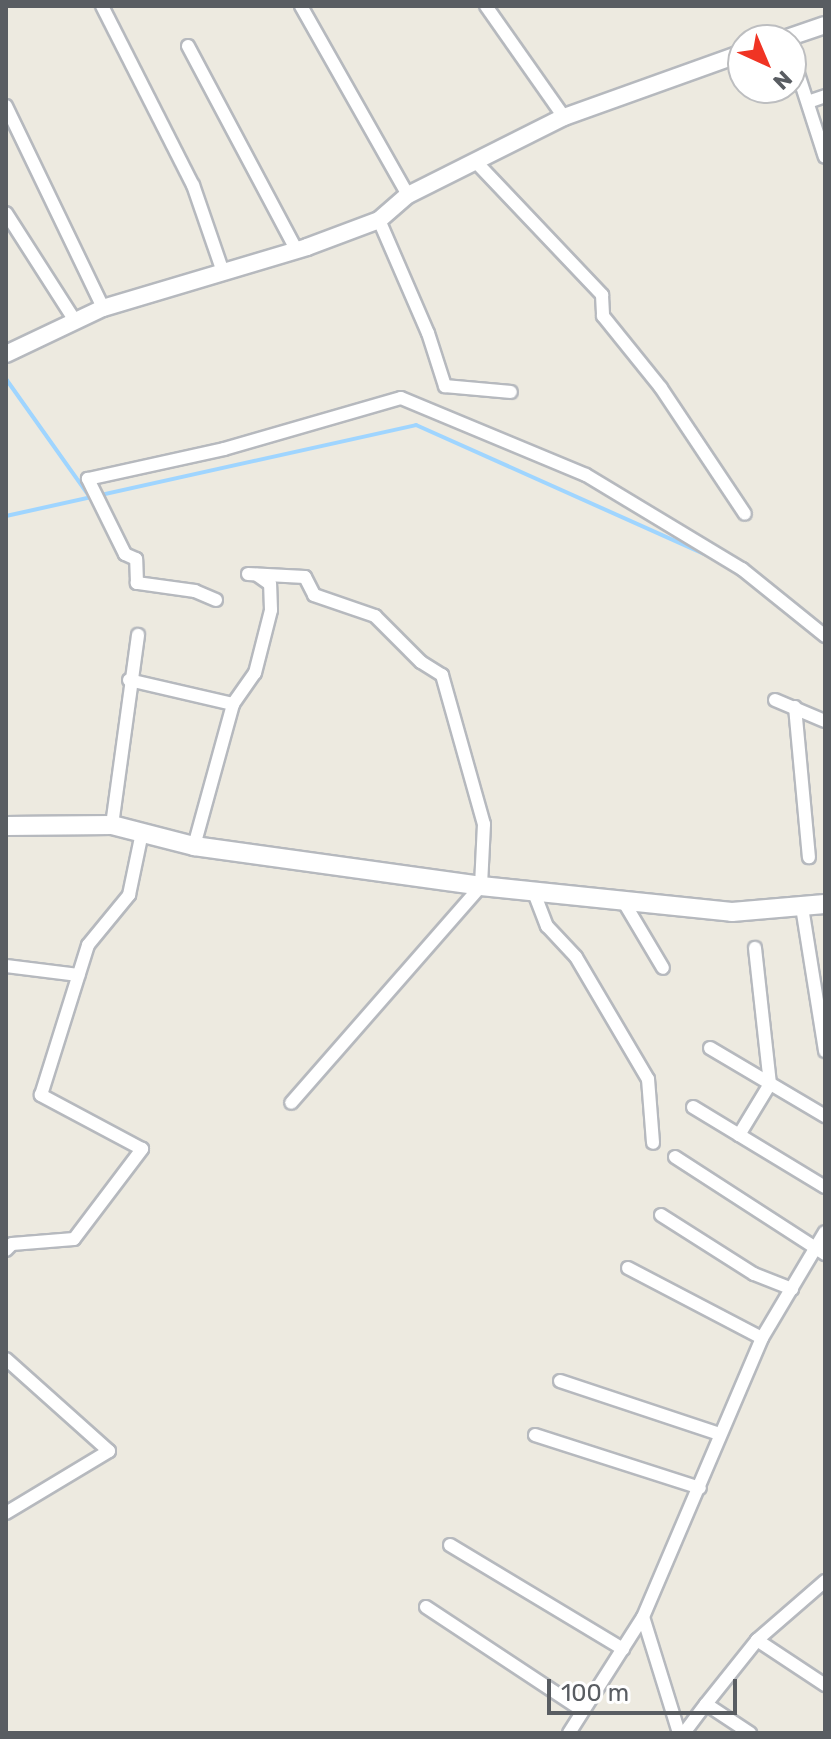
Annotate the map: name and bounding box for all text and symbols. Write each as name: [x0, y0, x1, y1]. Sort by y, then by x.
north arrow: [727, 24, 807, 104]
text: N: [768, 65, 798, 95]
scale bar: [551, 1663, 741, 1713]
text: 100 m: [561, 1679, 629, 1707]

